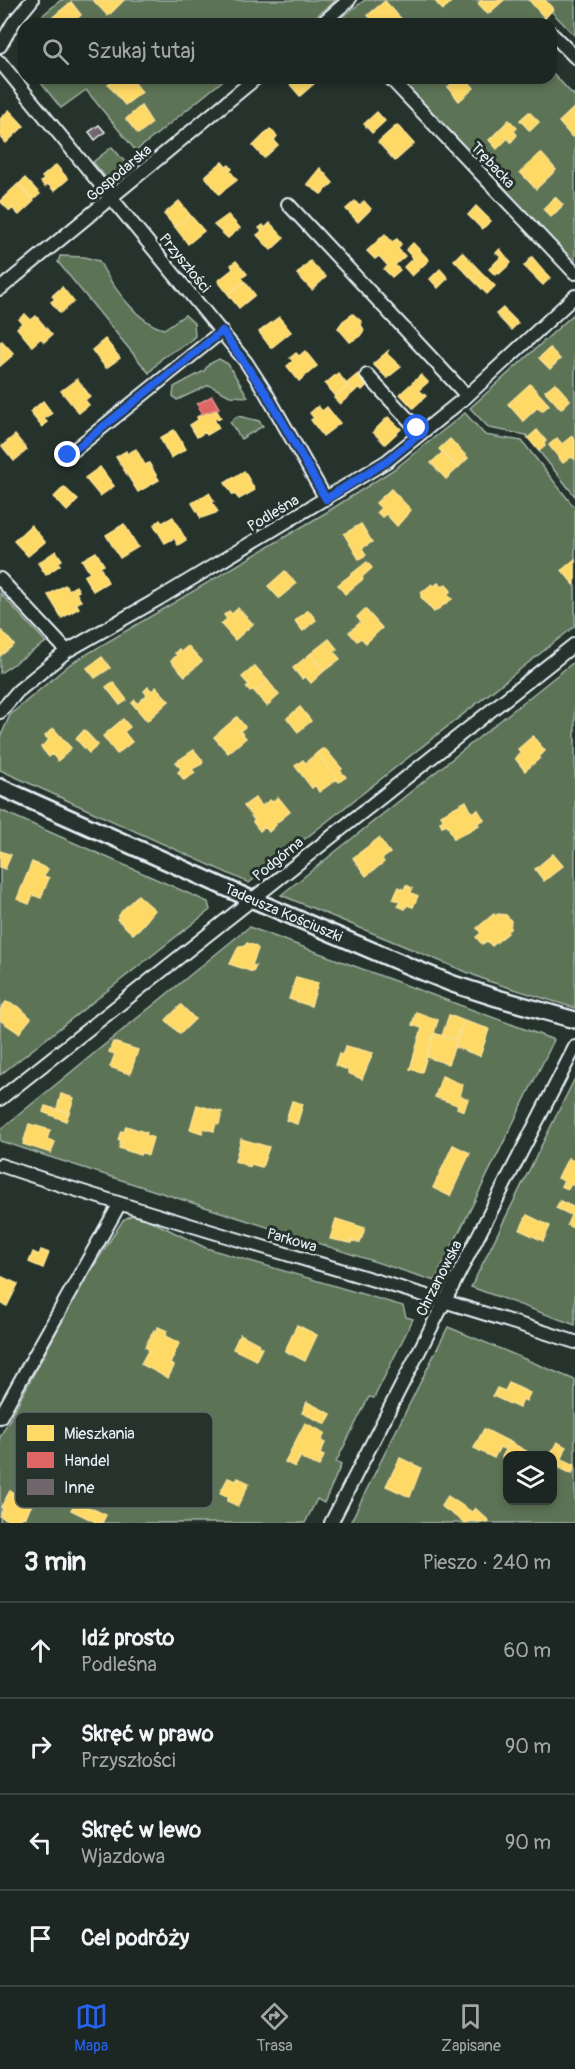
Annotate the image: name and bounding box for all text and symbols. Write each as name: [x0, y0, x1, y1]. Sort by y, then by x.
search box: [18, 18, 557, 84]
icon: search: [39, 35, 72, 68]
text: Szukaj tutaj: [87, 37, 196, 65]
street label: Trębacka: [466, 138, 519, 192]
street label: Gospodarska: [83, 141, 156, 206]
street label: Przyszłości: [155, 230, 214, 297]
route start: [403, 414, 429, 440]
route end: [54, 441, 80, 467]
street label: Podleśna: [244, 491, 303, 536]
street label: Podgórna: [249, 833, 308, 886]
street label: Tadeusza Kościuszki: [221, 879, 346, 947]
street label: Parkowa: [265, 1224, 319, 1257]
street label: Chrzanowska: [412, 1237, 467, 1319]
legend: [15, 1412, 213, 1508]
text: Mieszkania: [64, 1424, 135, 1444]
text: Handel: [64, 1451, 110, 1471]
map controls: [503, 1451, 557, 1505]
button: layers: [503, 1451, 557, 1505]
text: Inne: [64, 1478, 95, 1498]
text: 3 min: [24, 1546, 86, 1578]
text: Pieszo · 240 m: [423, 1550, 551, 1575]
text: Idź prosto: [81, 1624, 174, 1652]
icon: ahead: [24, 1634, 57, 1667]
text: 60 m: [504, 1638, 551, 1663]
text: Podleśna: [81, 1652, 157, 1677]
text: Skręć w prawo: [81, 1720, 214, 1748]
icon: right: [24, 1730, 57, 1763]
text: 90 m: [505, 1734, 551, 1759]
text: Przyszłości: [81, 1748, 175, 1773]
text: Skręć w lewo: [81, 1816, 201, 1844]
icon: left: [24, 1826, 57, 1859]
text: 90 m: [505, 1830, 551, 1855]
text: Wjazdowa: [81, 1844, 165, 1869]
icon: arrive: [24, 1922, 57, 1955]
text: Cel podróży: [81, 1924, 189, 1952]
tab: Mapa: [74, 2000, 108, 2056]
tab: Trasa: [256, 2000, 293, 2056]
tab: Zapisane: [441, 2000, 501, 2056]

